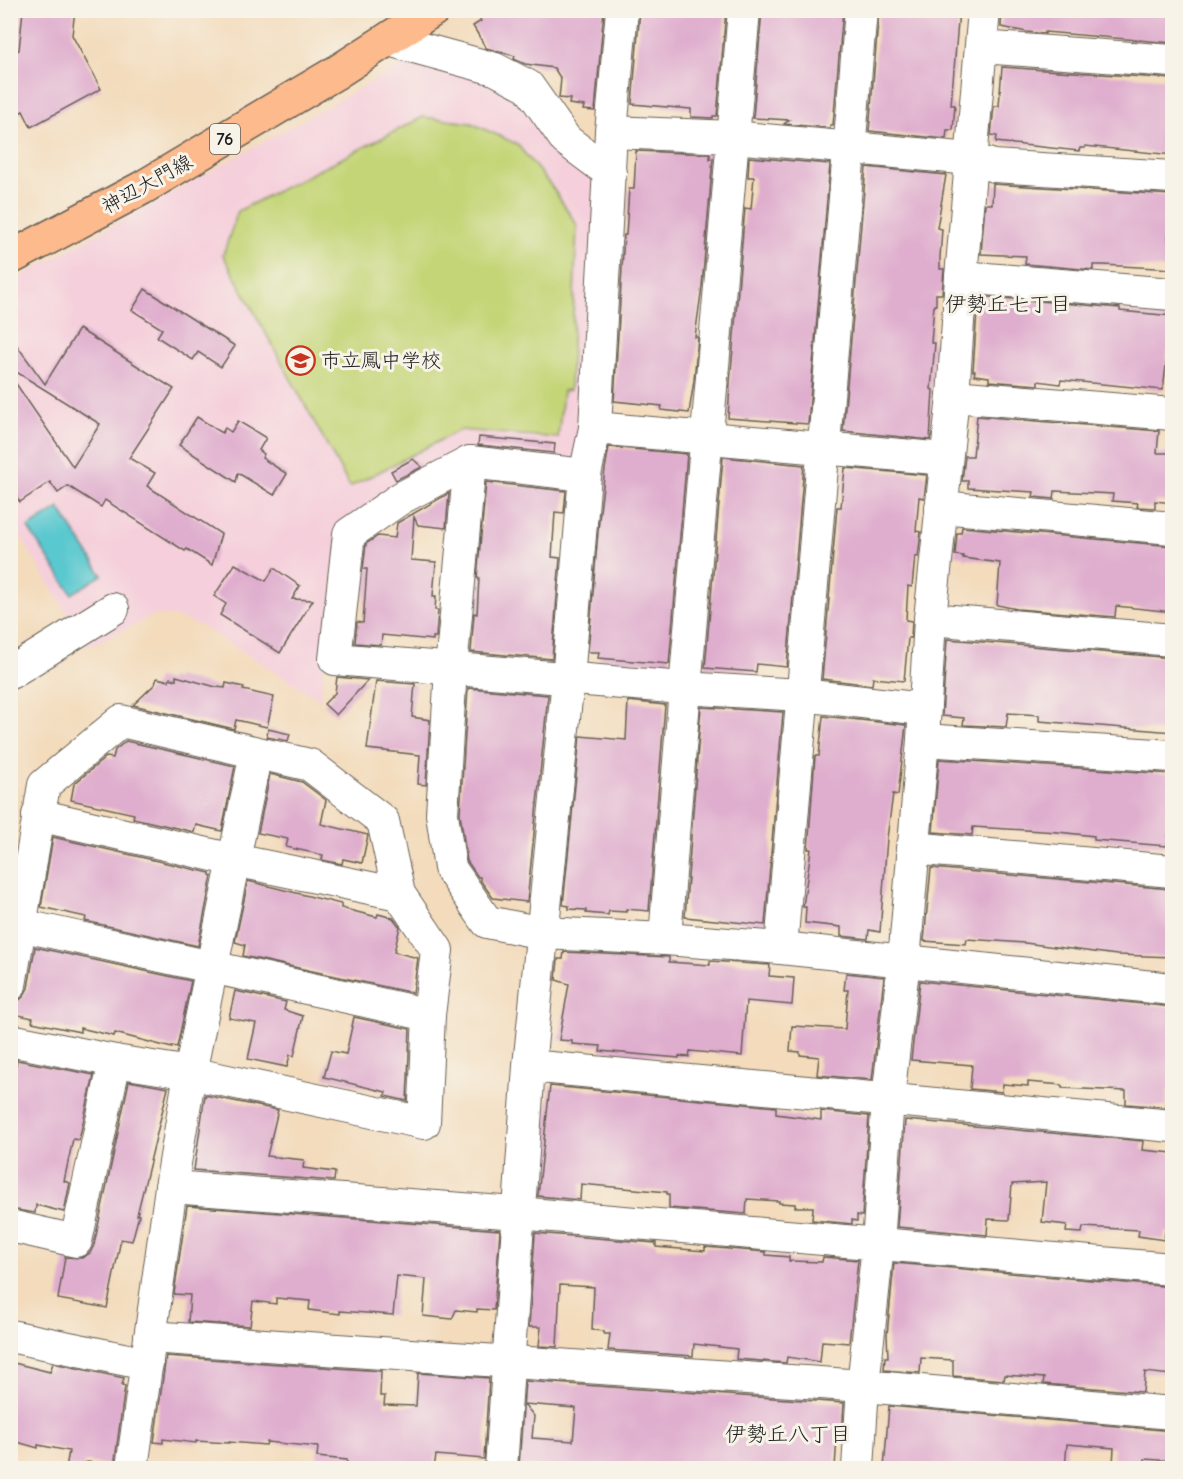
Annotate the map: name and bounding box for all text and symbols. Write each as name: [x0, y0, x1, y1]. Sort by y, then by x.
road number: 76: [210, 124, 240, 154]
street label: 神辺大門線: [98, 150, 196, 218]
district label: 伊勢丘七丁目: [945, 292, 1071, 316]
school or university icon: 市立鳳中学校: [284, 344, 316, 376]
place label: 市立鳳中学校: [321, 349, 441, 372]
district label: 伊勢丘八丁目: [725, 1422, 851, 1446]

